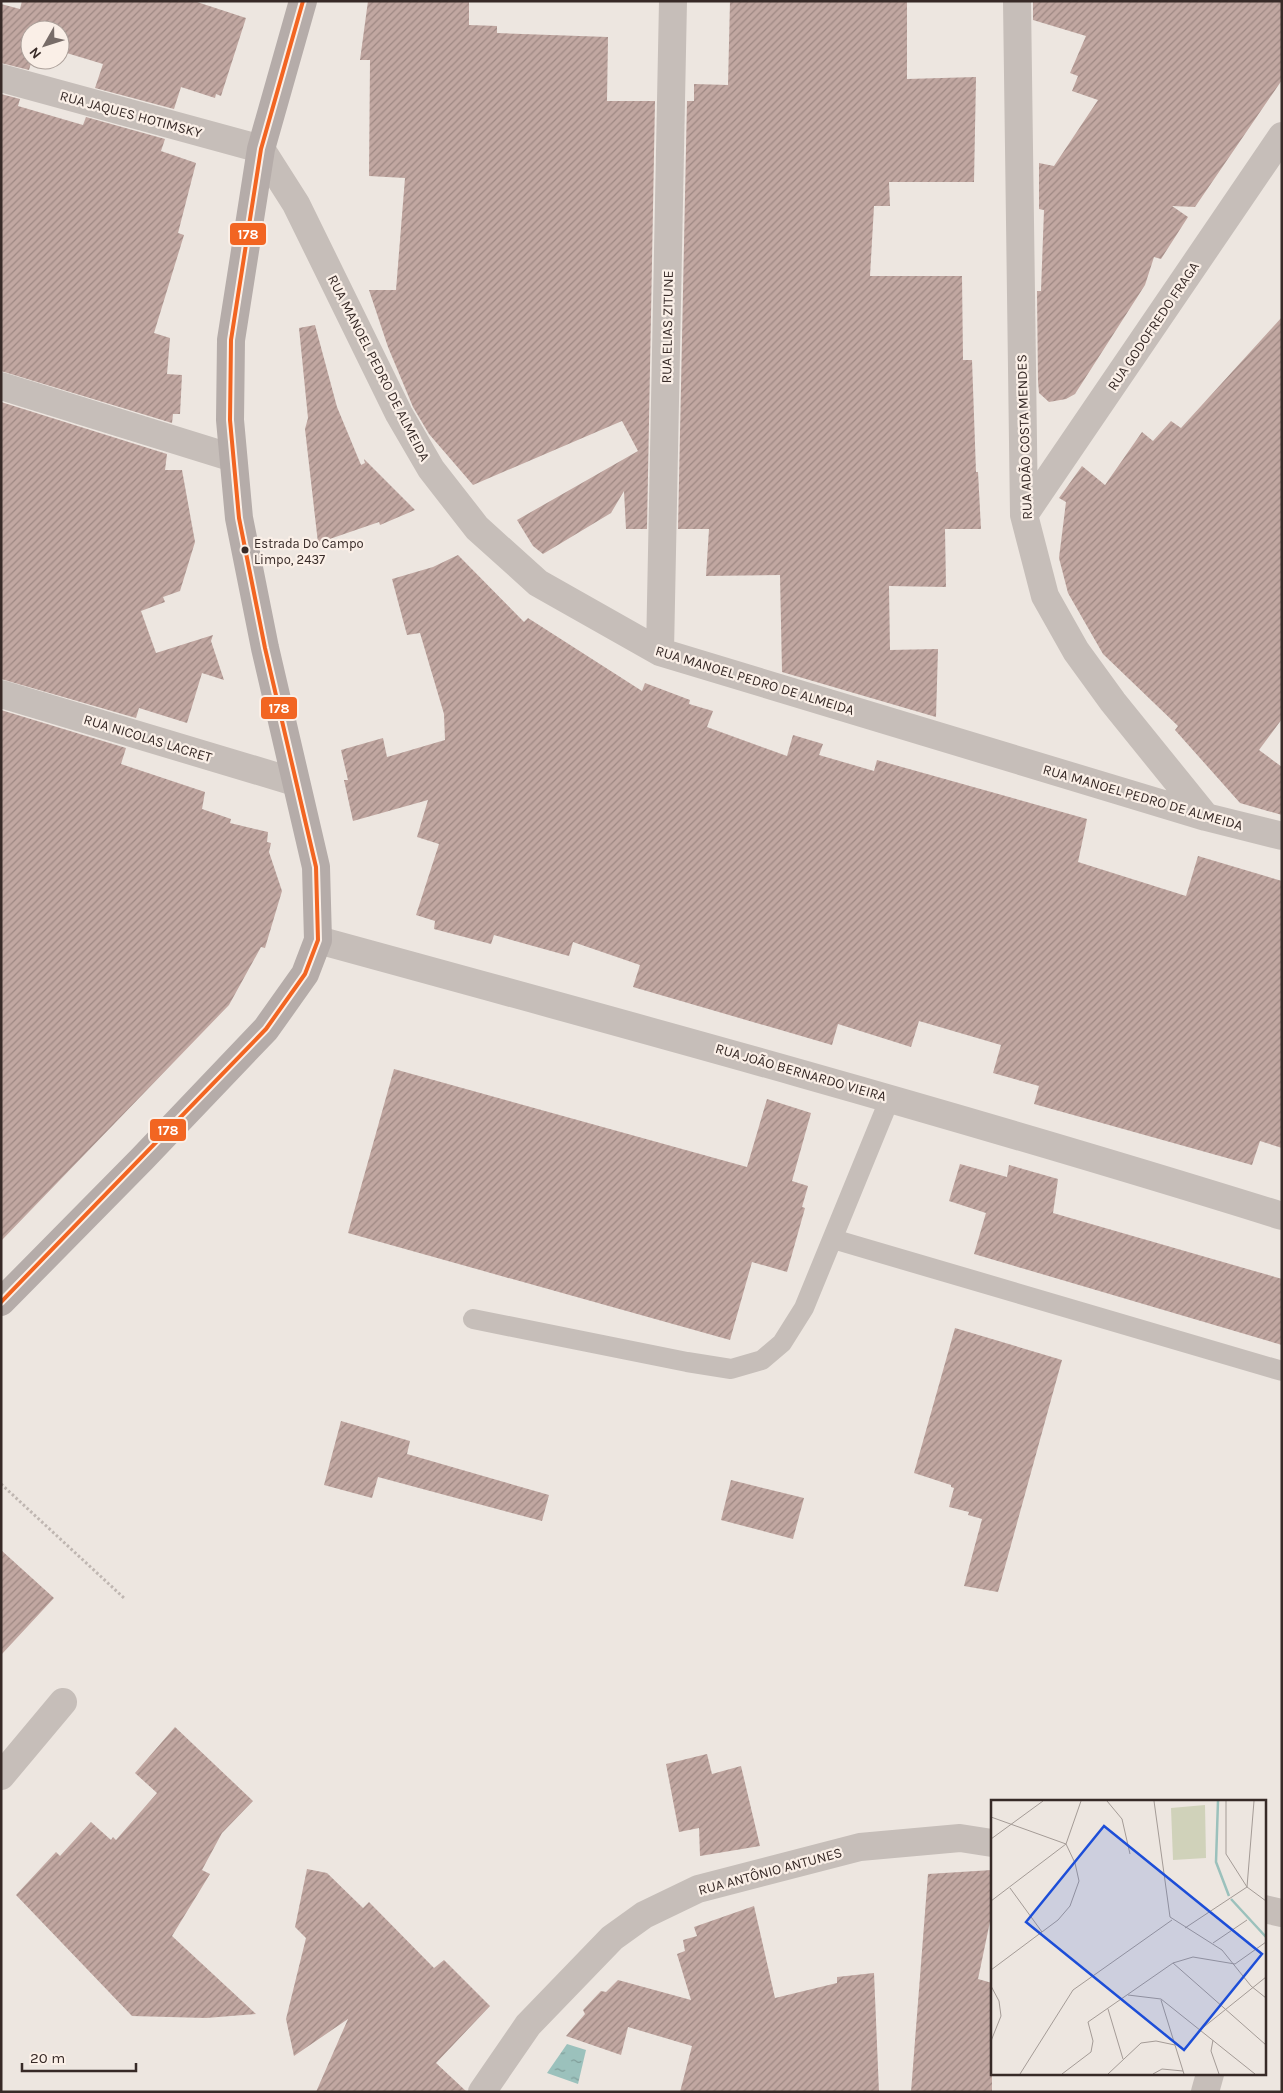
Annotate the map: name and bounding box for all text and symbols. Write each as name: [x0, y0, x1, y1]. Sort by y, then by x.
north arrow: [20, 20, 70, 70]
text: N: [26, 44, 45, 62]
street label: RUA JAQUES HOTIMSKY: [58, 87, 204, 142]
line badge: 178: [229, 222, 267, 246]
text: 178: [237, 226, 259, 243]
street label: RUA GODOFREDO FRAGA: [1104, 259, 1203, 394]
street label: RUA ELIAS ZITUNE: [658, 270, 677, 384]
street label: RUA MANOEL PEDRO DE ALMEIDA: [324, 272, 433, 464]
street label: RUA ADÃO COSTA MENDES: [1013, 354, 1036, 520]
place label: Estrada Do Campo Limpo, 2437: [254, 536, 364, 567]
marker: Estrada Do Campo Limpo, 2437: [240, 545, 250, 555]
street label: RUA MANOEL PEDRO DE ALMEIDA: [653, 642, 856, 719]
line badge: 178: [260, 696, 298, 720]
text: 178: [268, 700, 290, 717]
street label: RUA NICOLAS LACRET: [82, 711, 214, 766]
street label: RUA MANOEL PEDRO DE ALMEIDA: [1041, 761, 1245, 834]
street label: RUA JOÃO BERNARDO VIEIRA: [713, 1040, 888, 1105]
line badge: 178: [149, 1118, 187, 1142]
text: 178: [157, 1122, 179, 1139]
inset map: [991, 1800, 1266, 2076]
street label: RUA ANTÔNIO ANTUNES: [696, 1844, 844, 1899]
scale bar: [22, 2040, 136, 2072]
text: 20 m: [30, 2049, 65, 2067]

